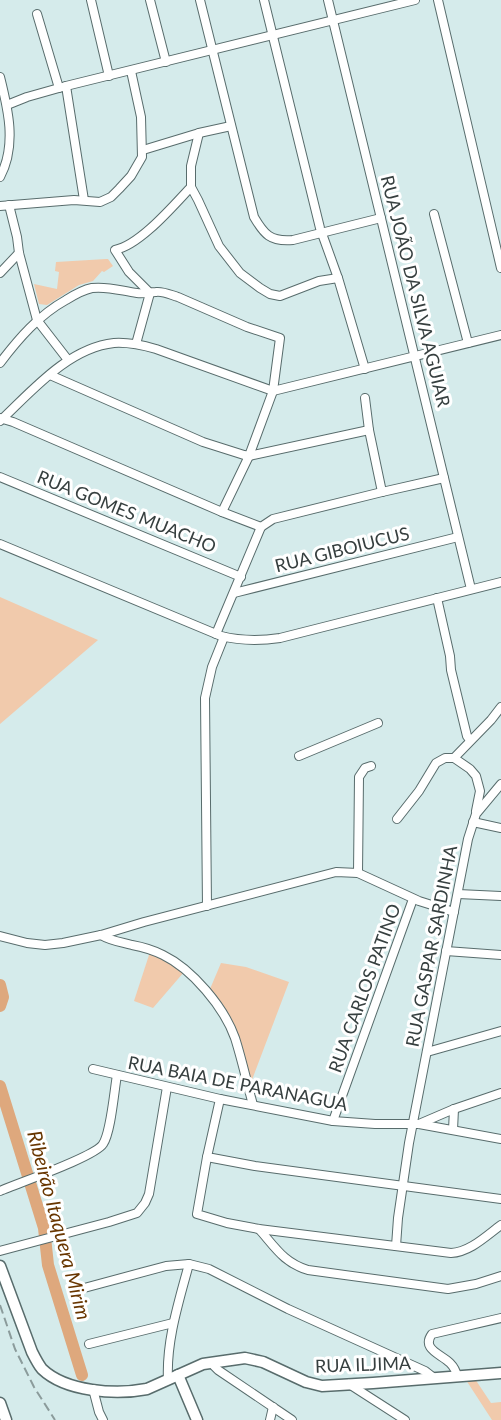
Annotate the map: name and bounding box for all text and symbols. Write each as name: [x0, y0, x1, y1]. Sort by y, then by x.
street label: RUA JOÃO DA SILVA AGUIAR: [377, 173, 456, 410]
street label: RUA GOMES MUACHO: [34, 465, 220, 557]
street label: RUA GIBOIUCUS: [272, 522, 412, 576]
street label: RUA GASPAR SARDINHA: [401, 843, 461, 1049]
street label: RUA CARLOS PATINO: [323, 901, 405, 1075]
street label: RUA BAIA DE PARANAGUA: [126, 1051, 351, 1115]
water label: Ribeirão Itaquera Mirim: [23, 1128, 97, 1322]
street label: RUA ILJIMA: [315, 1351, 412, 1377]

